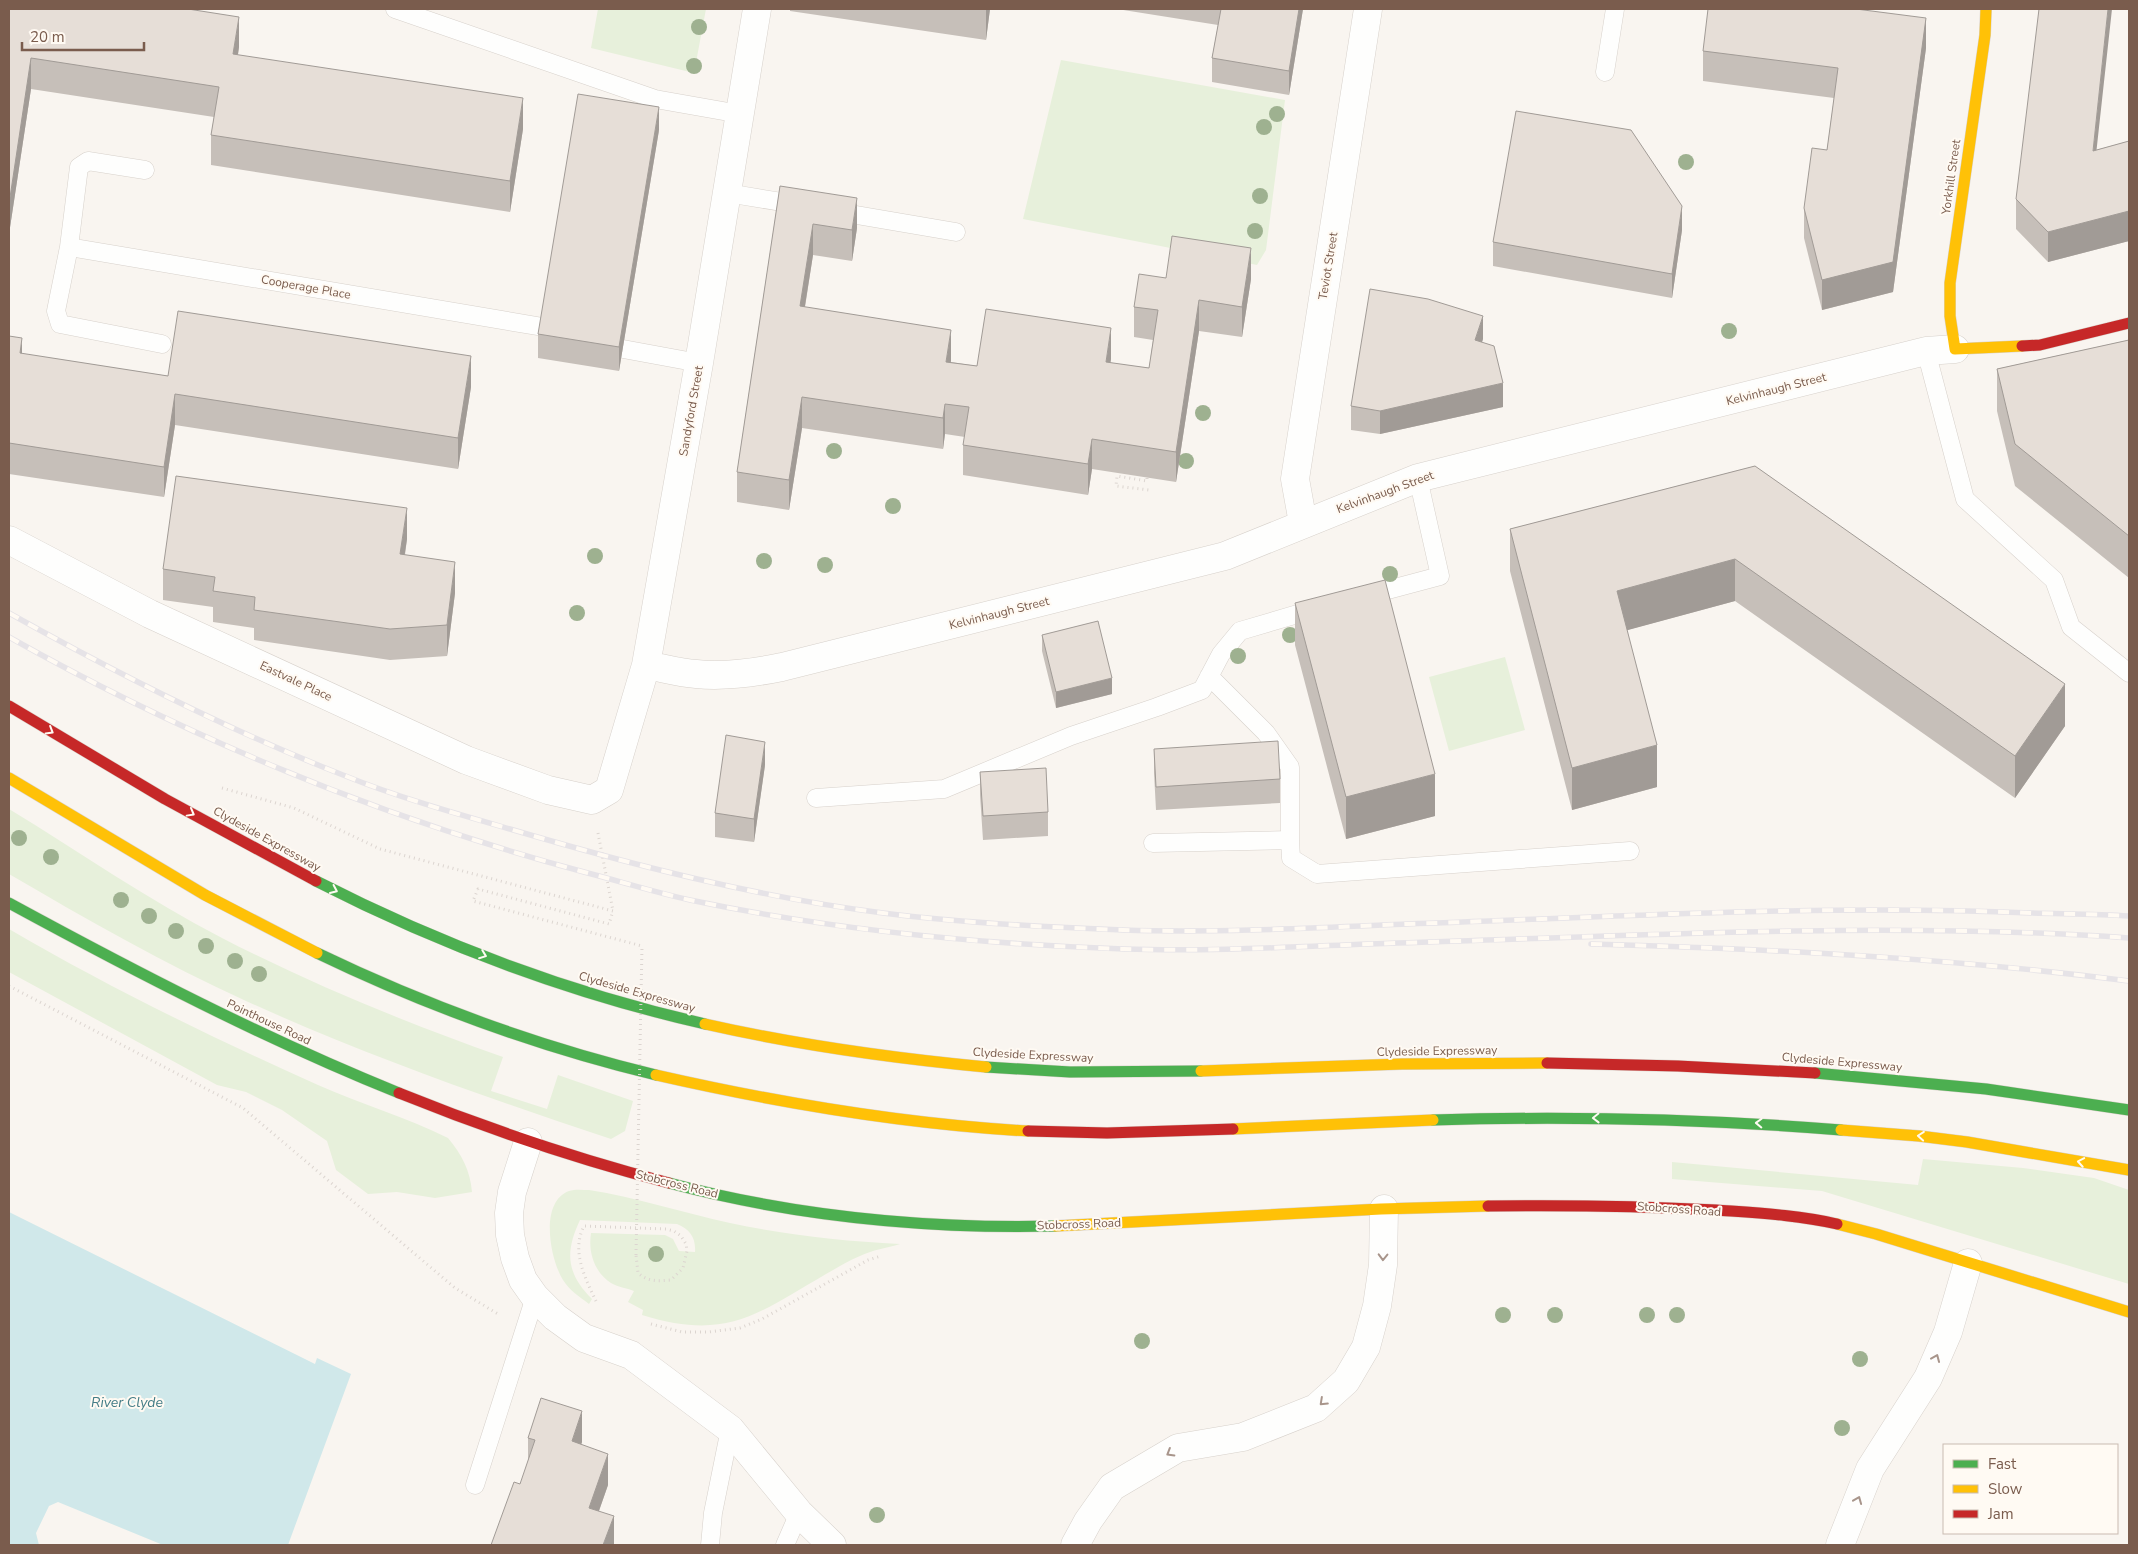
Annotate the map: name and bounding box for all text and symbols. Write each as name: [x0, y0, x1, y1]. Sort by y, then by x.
scale bar: [22, 20, 145, 52]
text: 20 m: [30, 27, 65, 47]
street label: Yorkhill Street: [1938, 138, 1964, 217]
street label: Teviot Street: [1315, 230, 1341, 301]
street label: Cooperage Place: [260, 271, 352, 303]
street label: Sandyford Street: [675, 364, 707, 457]
street label: Kelvinhaugh Street: [1724, 369, 1828, 409]
street label: Kelvinhaugh Street: [1334, 467, 1437, 517]
street label: Kelvinhaugh Street: [947, 593, 1051, 633]
street label: Eastvale Place: [257, 657, 335, 705]
one-way arrow: [45, 724, 54, 734]
street label: Clydeside Expressway: [210, 803, 324, 876]
one-way arrow: [186, 806, 195, 816]
one-way arrow: [329, 883, 338, 894]
one-way arrow: [478, 949, 486, 959]
street label: Clydeside Expressway: [577, 968, 698, 1017]
street label: Pointhouse Road: [224, 995, 314, 1049]
street label: Clydeside Expressway: [1377, 1042, 1498, 1060]
street label: Clydeside Expressway: [972, 1044, 1095, 1066]
street label: Clydeside Expressway: [1781, 1049, 1904, 1075]
one-way arrow: [1592, 1113, 1600, 1123]
one-way arrow: [1755, 1118, 1763, 1129]
one-way arrow: [1916, 1131, 1924, 1142]
one-way arrow: [2077, 1157, 2086, 1167]
street label: Stobcross Road: [634, 1166, 720, 1202]
street label: Stobcross Road: [1636, 1198, 1722, 1220]
street label: Stobcross Road: [1037, 1215, 1121, 1233]
one-way arrow: [1378, 1254, 1389, 1262]
one-way arrow: [1930, 1354, 1941, 1363]
water label: River Clyde: [91, 1393, 163, 1412]
one-way arrow: [1319, 1396, 1328, 1405]
legend: [1943, 1444, 2118, 1534]
one-way arrow: [1167, 1447, 1176, 1457]
text: Fast: [1988, 1454, 2017, 1474]
text: Slow: [1988, 1479, 2023, 1499]
one-way arrow: [1851, 1496, 1862, 1505]
text: Jam: [1987, 1504, 2014, 1524]

